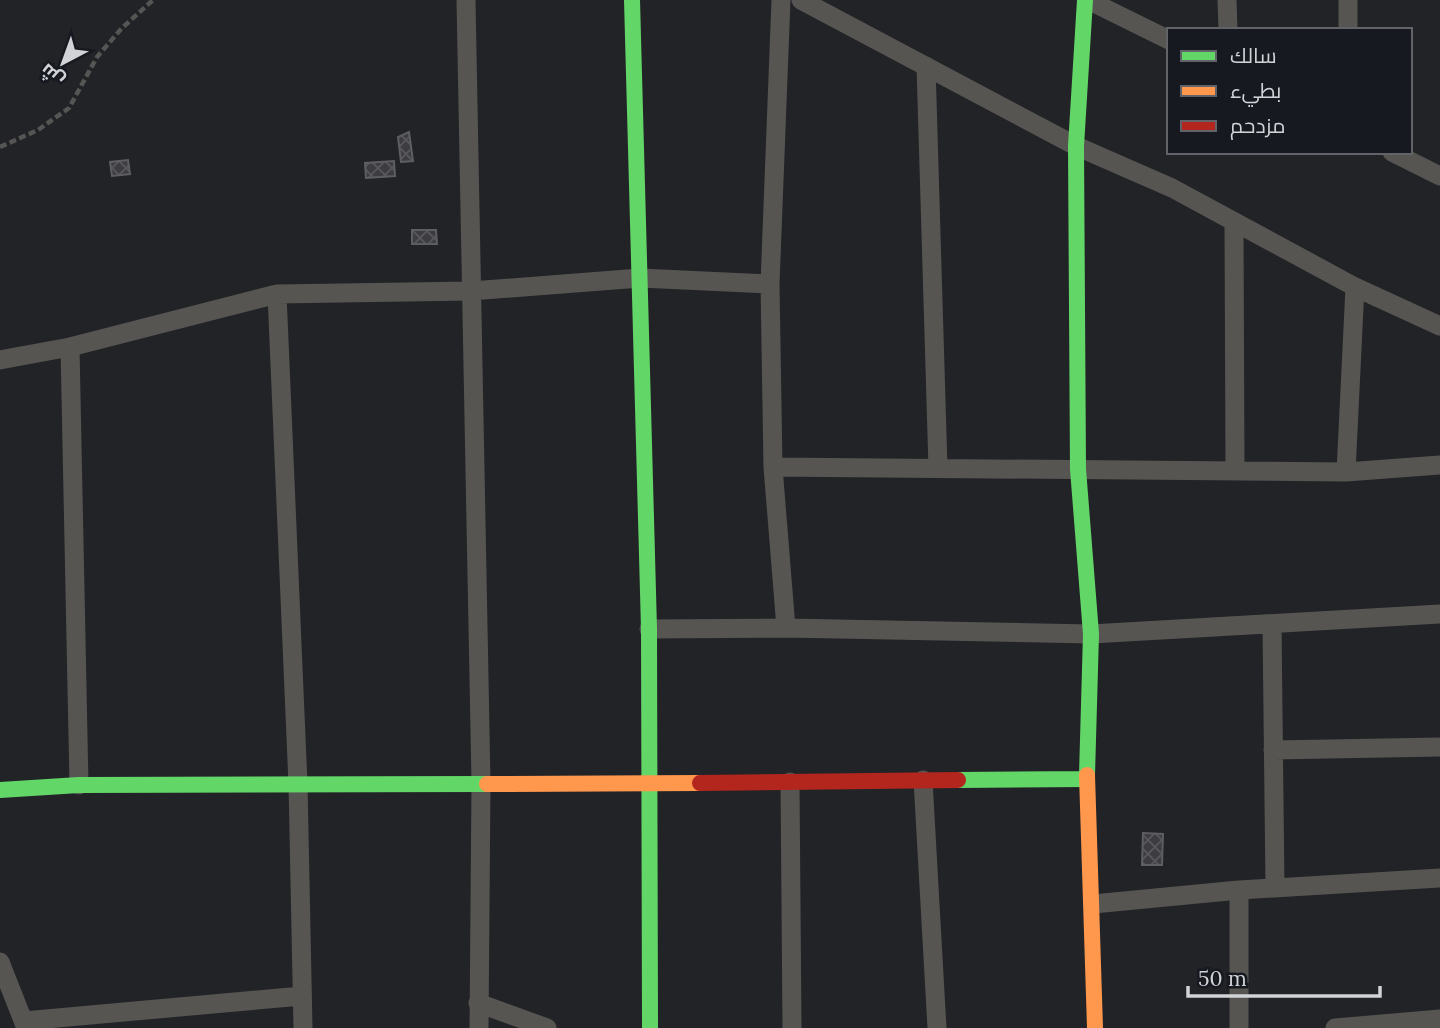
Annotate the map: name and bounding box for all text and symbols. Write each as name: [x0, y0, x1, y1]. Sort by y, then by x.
north arrow: [28, 28, 98, 98]
legend: [1167, 28, 1412, 154]
text: سالك: [1230, 42, 1277, 69]
text: ش: [35, 59, 69, 93]
text: بطيء: [1230, 77, 1281, 107]
text: مزدحم: [1230, 112, 1285, 140]
scale bar: [1188, 954, 1380, 998]
text: 50 m: [1198, 965, 1247, 992]

